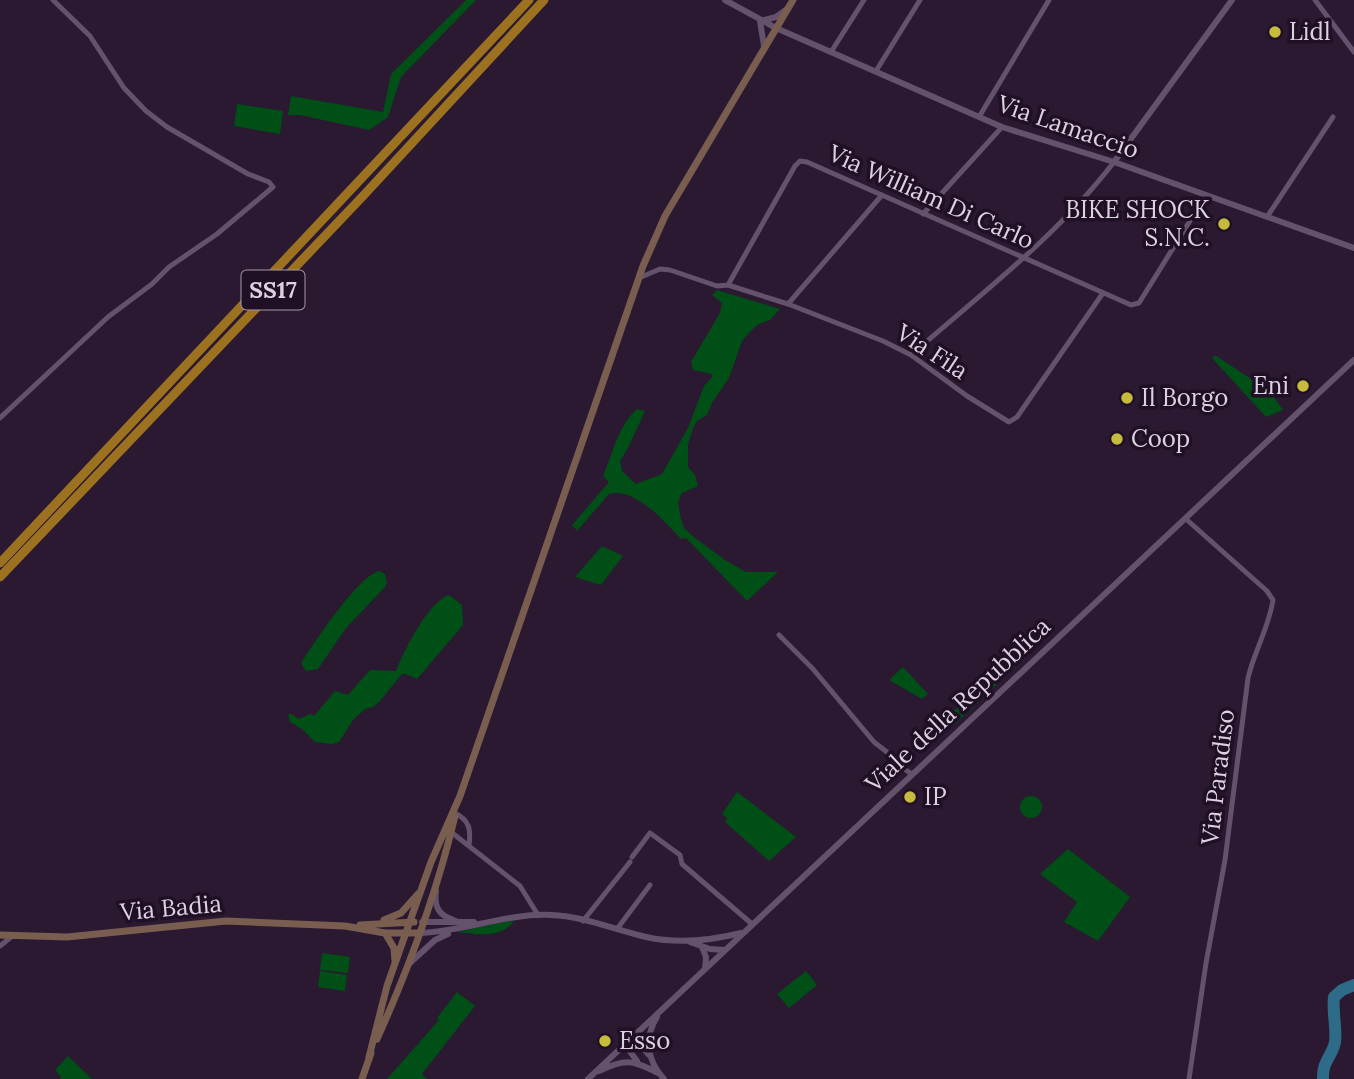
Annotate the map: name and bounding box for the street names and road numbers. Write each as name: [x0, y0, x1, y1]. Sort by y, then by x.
street label: Via Lamaccio: [992, 88, 1143, 165]
street label: Via William Di Carlo: [823, 137, 1039, 256]
road number: SS17: [242, 270, 304, 310]
street label: Via Fila: [890, 316, 974, 386]
street label: Viale della Repubblica: [858, 611, 1057, 799]
street label: Via Paradiso: [1194, 707, 1241, 847]
street label: Via Badia: [118, 888, 223, 927]

